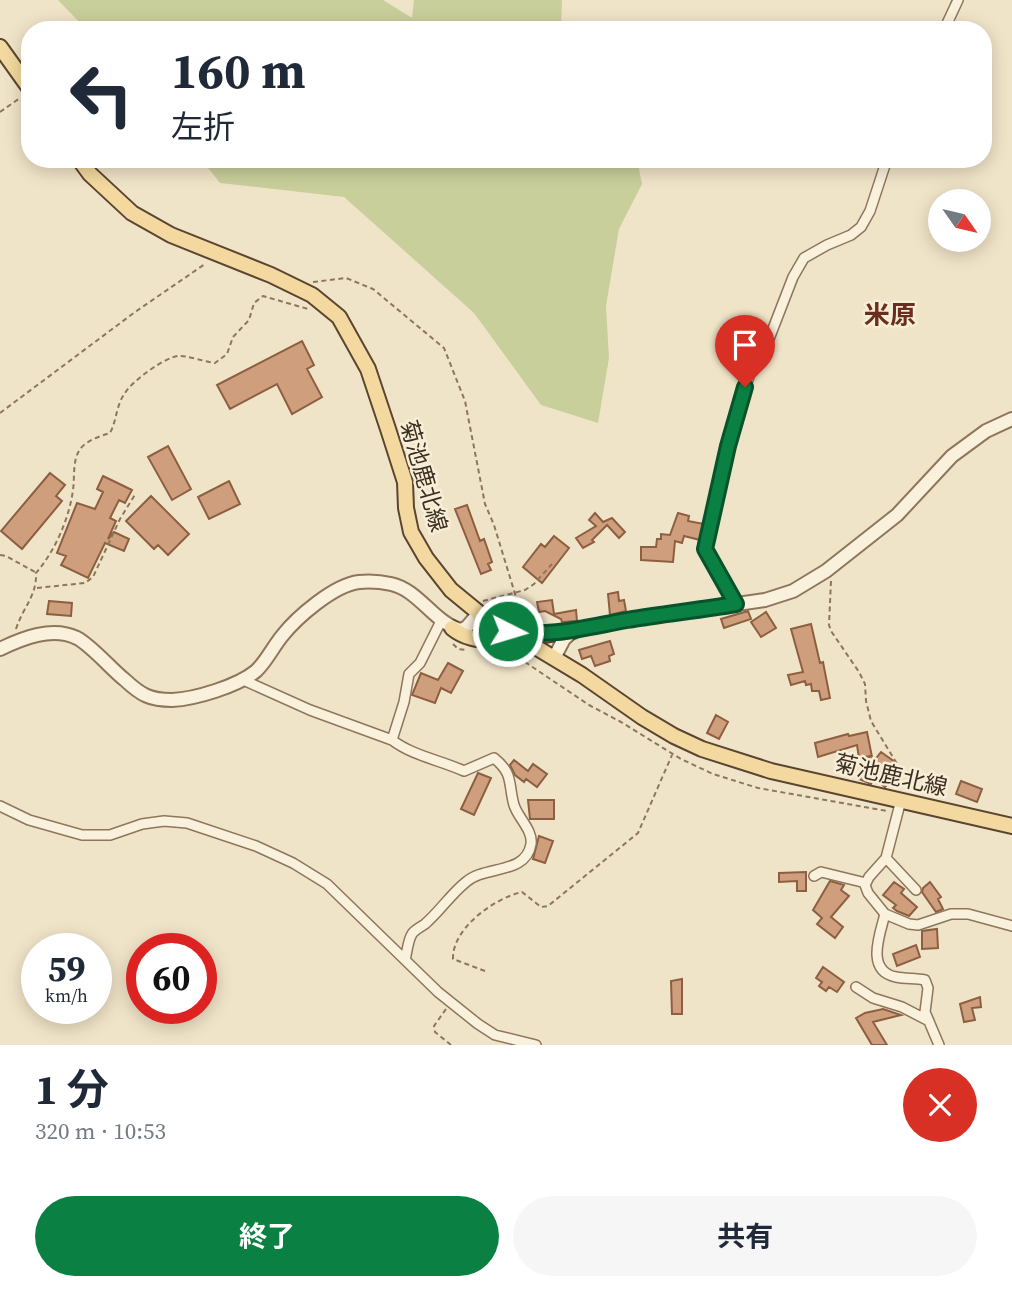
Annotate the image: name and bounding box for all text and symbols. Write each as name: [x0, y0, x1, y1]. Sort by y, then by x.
text: 160 m: [171, 37, 306, 104]
icon: left: [56, 49, 147, 140]
text: 左折: [171, 105, 235, 149]
north arrow: [928, 189, 990, 252]
map controls: [928, 189, 991, 252]
district label: 米原: [864, 297, 916, 333]
pin: [715, 315, 775, 387]
icon: arrive: [726, 326, 764, 364]
street label: 菊池鹿北線: [393, 416, 455, 536]
position arrow: [471, 594, 545, 668]
street label: 菊池鹿北線: [831, 746, 951, 804]
speed limit sign: 60: [126, 933, 217, 1024]
text: 59: [48, 945, 85, 993]
text: km/h: [45, 983, 88, 1008]
text: 1 分: [35, 1060, 109, 1118]
button: close: [903, 1068, 977, 1142]
text: 320 m · 10:53: [35, 1115, 166, 1147]
button: 終了: [35, 1196, 499, 1276]
button: 共有: [513, 1196, 977, 1276]

